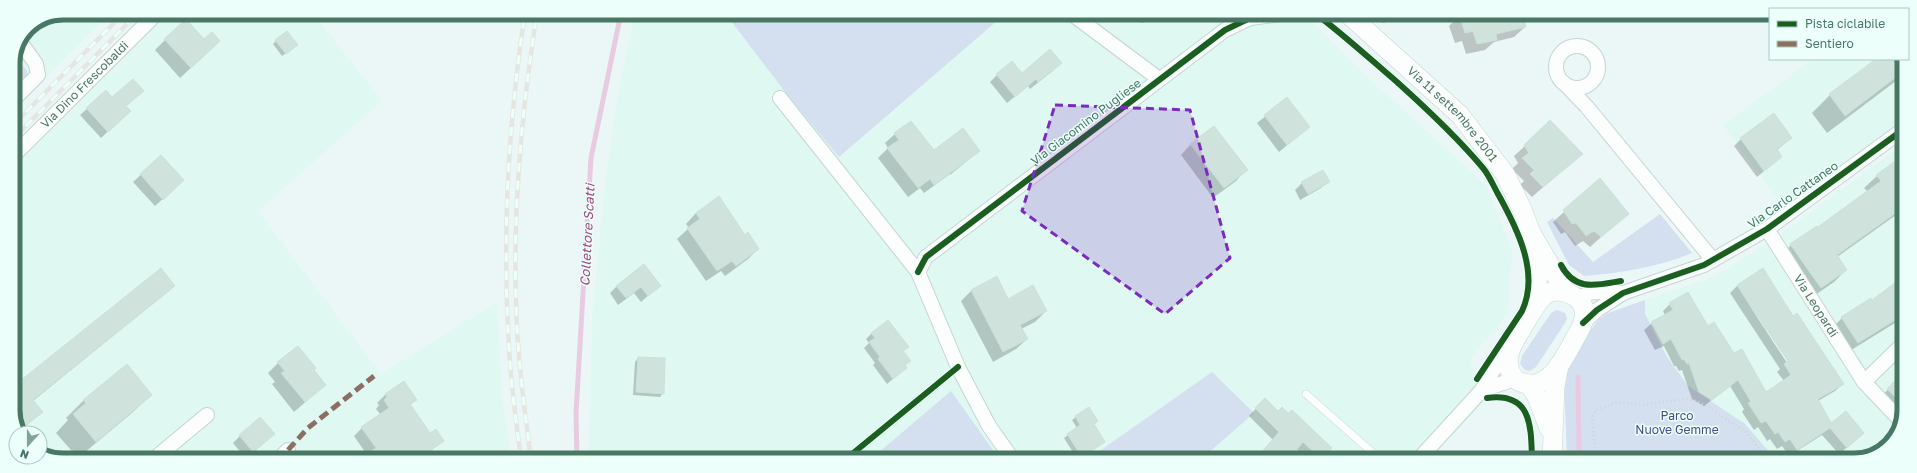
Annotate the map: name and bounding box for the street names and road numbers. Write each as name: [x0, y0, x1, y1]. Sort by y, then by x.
street label: Via Dino Frescobaldi: [37, 38, 131, 131]
street label: Via 11 settembre 2001: [1404, 63, 1501, 165]
street label: Via Giacomino Pugliese: [1027, 75, 1144, 168]
street label: Via Carlo Cattaneo: [1745, 158, 1841, 231]
street label: Via Leopardi: [1791, 271, 1842, 340]

